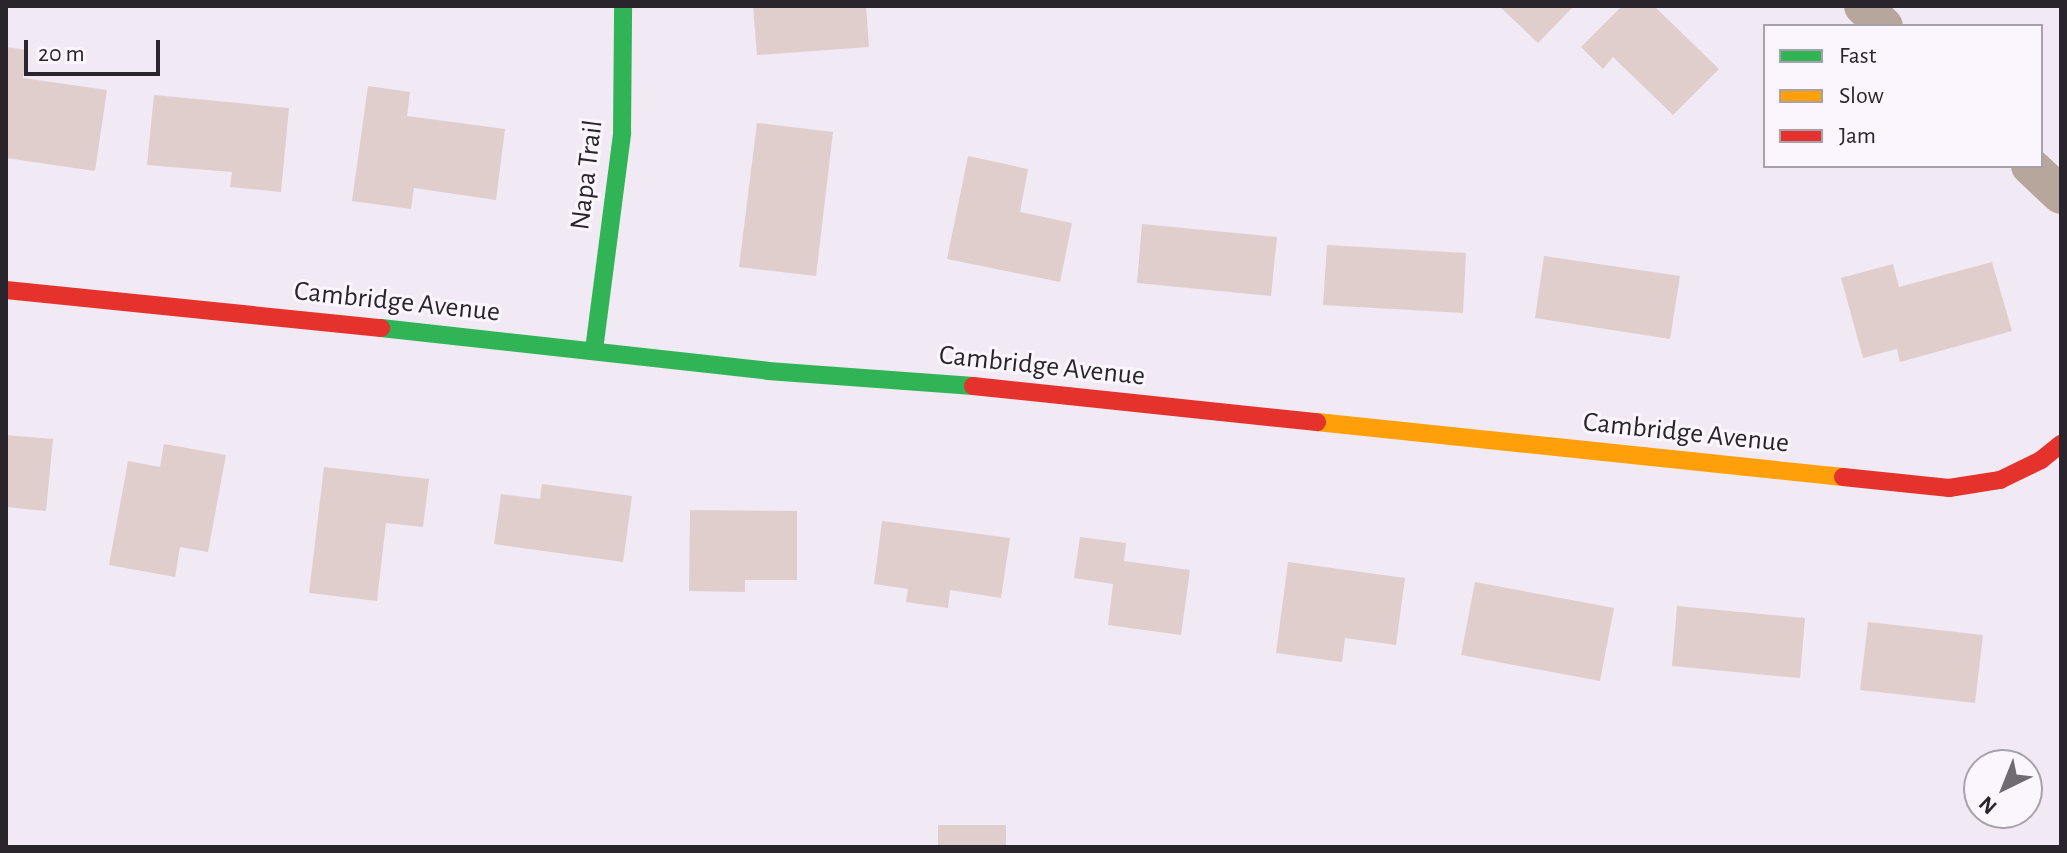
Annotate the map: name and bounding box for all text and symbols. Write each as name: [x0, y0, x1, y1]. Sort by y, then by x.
scale bar: [28, 24, 164, 74]
legend: [1763, 24, 2043, 168]
text: 20 m: [38, 42, 85, 66]
text: Fast: [1839, 44, 1876, 68]
text: Slow: [1839, 84, 1884, 108]
street label: Napa Trail: [564, 118, 610, 232]
text: Jam: [1839, 124, 1876, 148]
street label: Cambridge Avenue: [292, 274, 502, 330]
street label: Cambridge Avenue: [937, 338, 1147, 394]
street label: Cambridge Avenue: [1581, 405, 1791, 461]
north arrow: [1963, 749, 2043, 829]
text: N: [1975, 792, 2001, 818]

